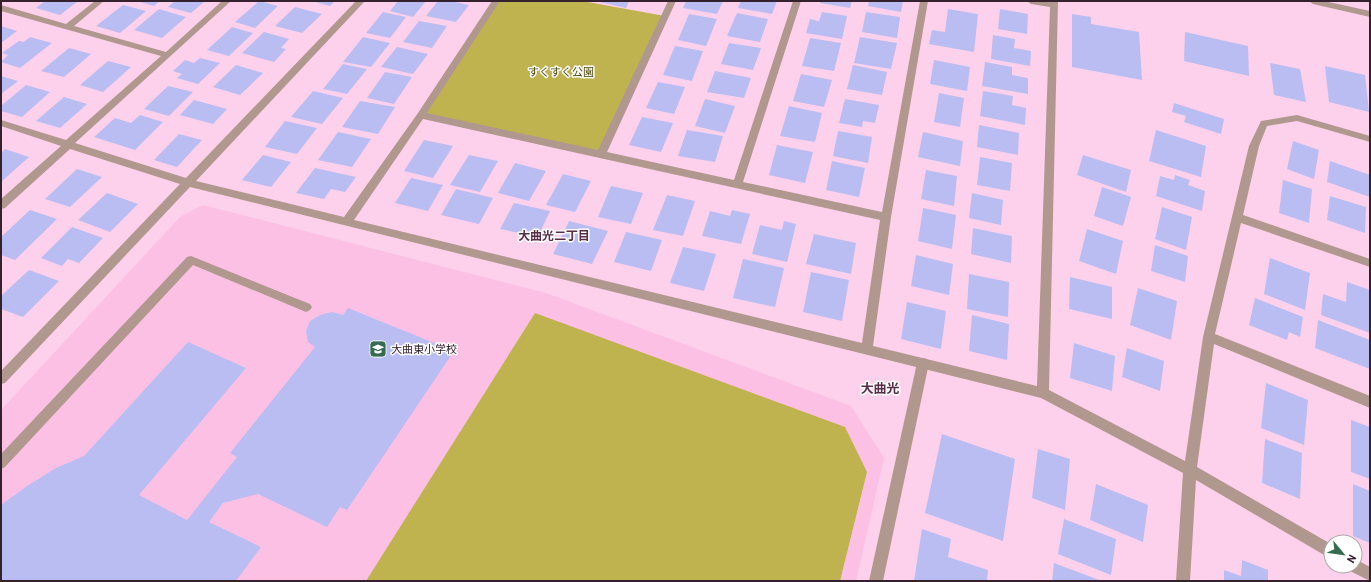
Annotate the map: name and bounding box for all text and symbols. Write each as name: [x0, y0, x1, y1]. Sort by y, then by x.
park label: すくすく公園: [528, 65, 594, 78]
district label: 大曲光二丁目: [518, 228, 590, 242]
school or university icon: 大曲東小学校: [368, 339, 388, 359]
place label: 大曲東小学校: [391, 342, 457, 355]
district label: 大曲光: [860, 380, 900, 396]
north arrow: [1323, 534, 1363, 574]
text: N: [1345, 553, 1360, 565]

